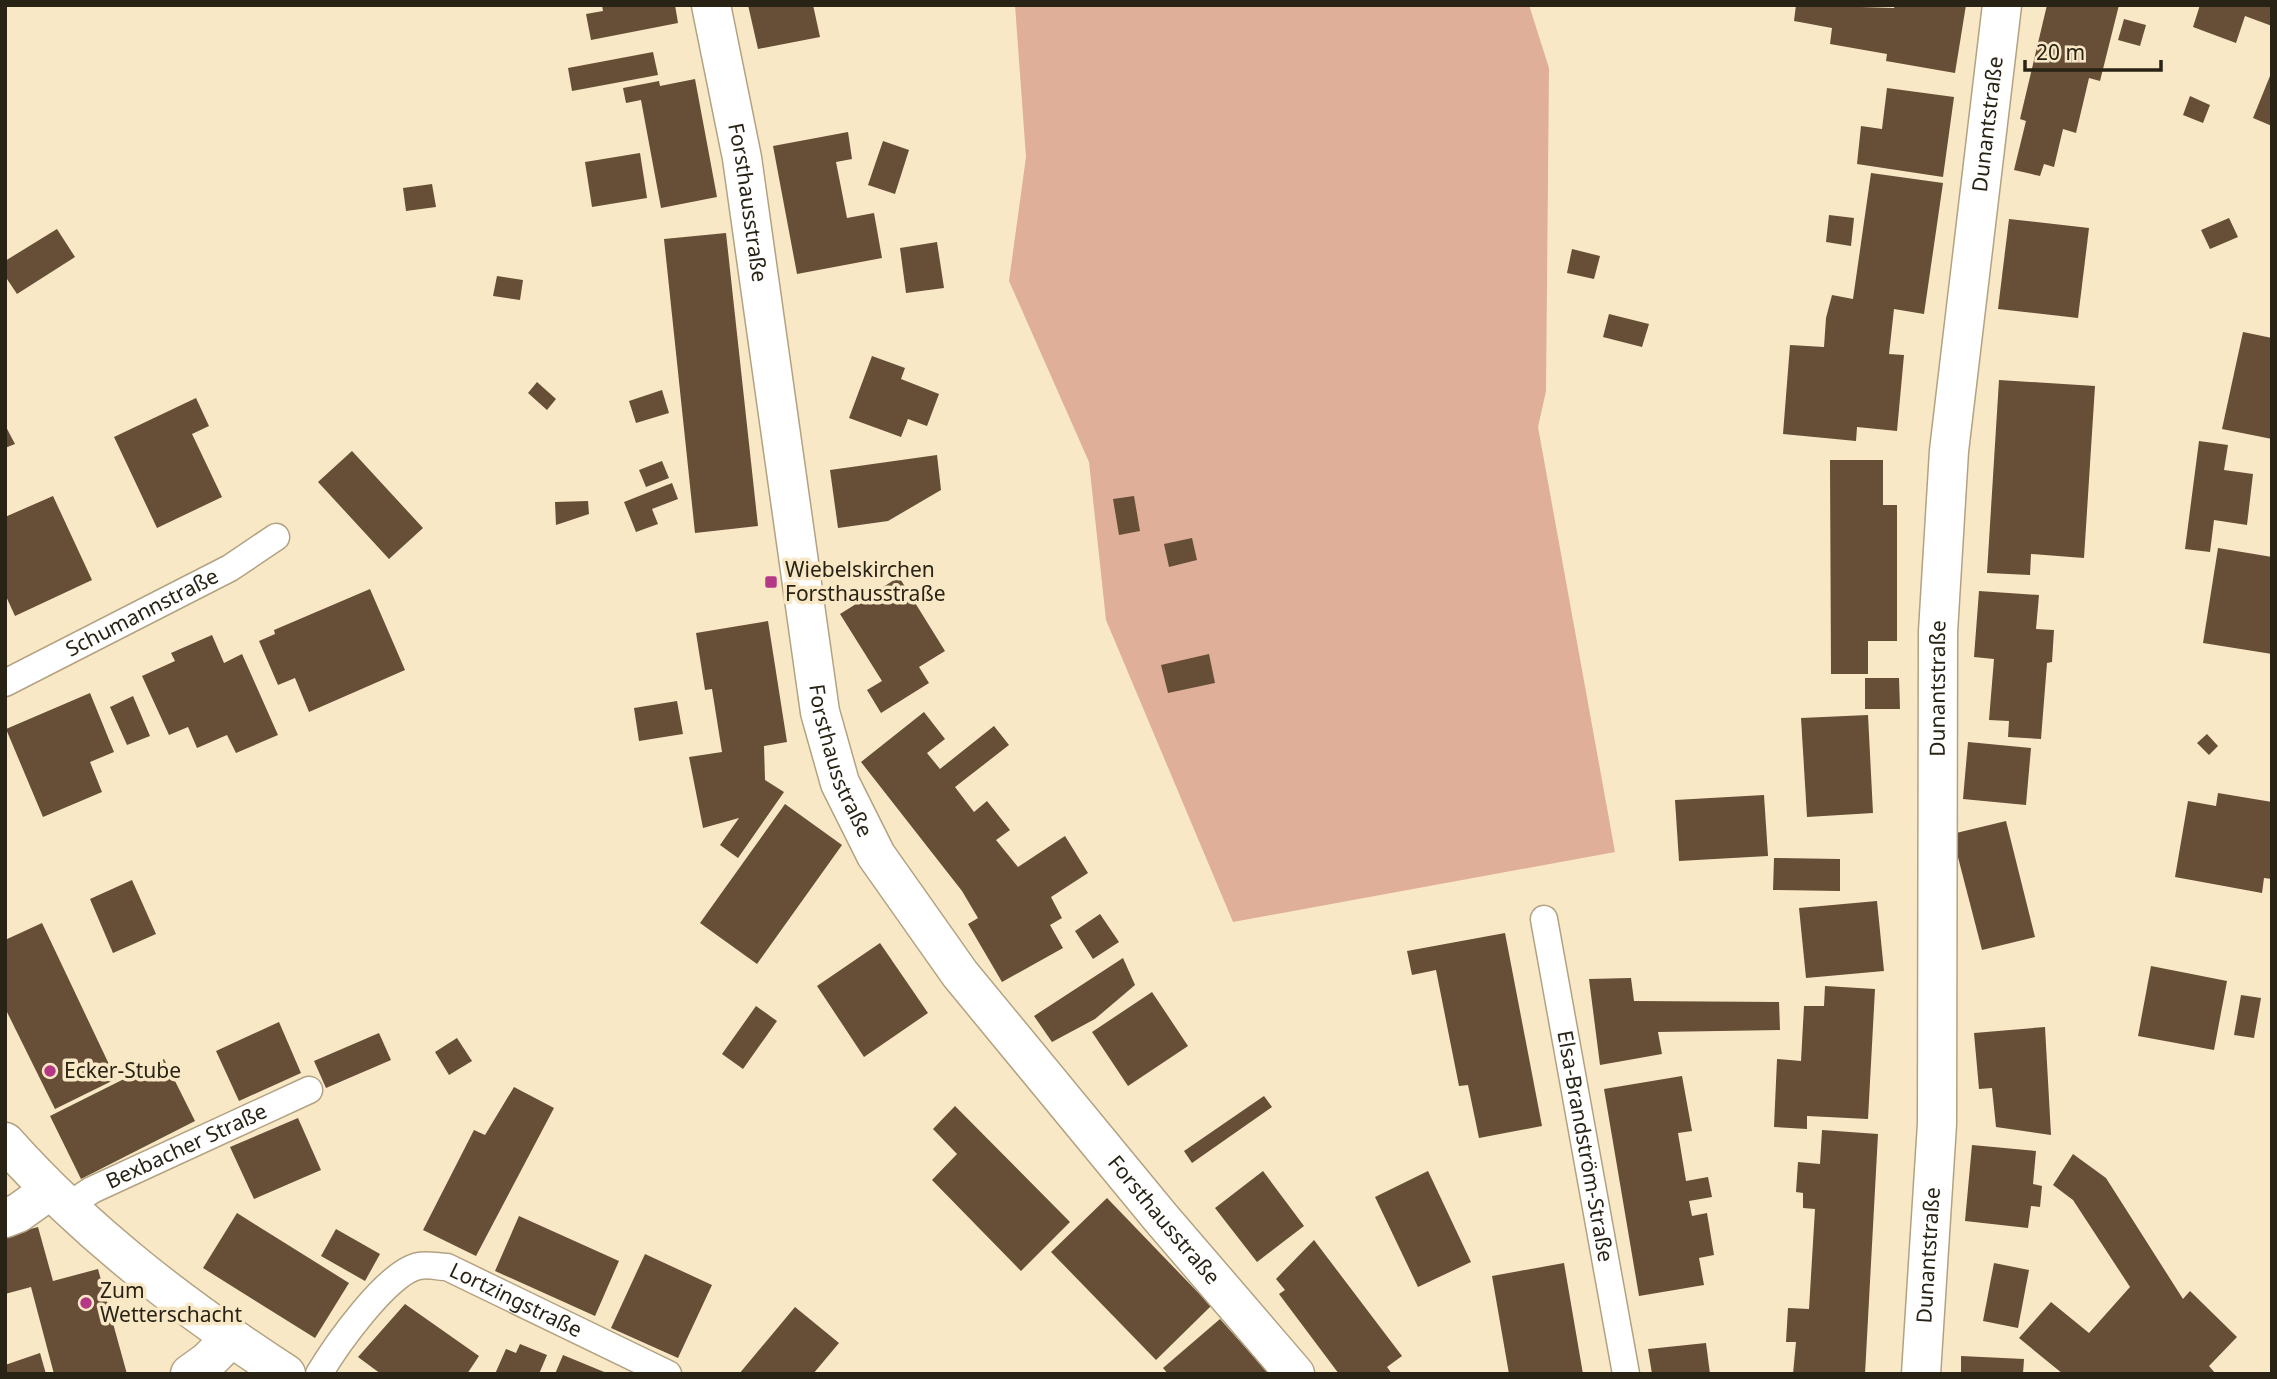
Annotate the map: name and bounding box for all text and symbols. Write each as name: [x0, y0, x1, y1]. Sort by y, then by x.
scale bar: [2025, 28, 2162, 72]
text: 20 m: [2036, 38, 2085, 66]
street label: Dunantstraße: [1965, 55, 2009, 193]
street label: Forsthausstraße: [722, 120, 774, 284]
place label: Wiebelskirchen Forsthausstraße: [785, 555, 945, 607]
street label: Schumannstraße: [61, 561, 223, 663]
marker: Wiebelskirchen Forsthausstraße: [763, 574, 779, 590]
street label: Dunantstraße: [1923, 619, 1952, 757]
street label: Forsthausstraße: [803, 682, 880, 842]
street label: Elsa-Brandström-Straße: [1551, 1028, 1621, 1264]
place label: Ecker-Stube: [64, 1056, 181, 1084]
marker: Ecker-Stube: [42, 1063, 58, 1079]
street label: Bexbacher Straße: [101, 1096, 271, 1195]
street label: Forsthausstraße: [1102, 1149, 1227, 1290]
street label: Dunantstraße: [1909, 1186, 1946, 1324]
street label: Lortzingstraße: [445, 1255, 587, 1343]
place label: Zum Wetterschacht: [100, 1276, 243, 1328]
marker: Zum Wetterschacht: [78, 1295, 94, 1311]

